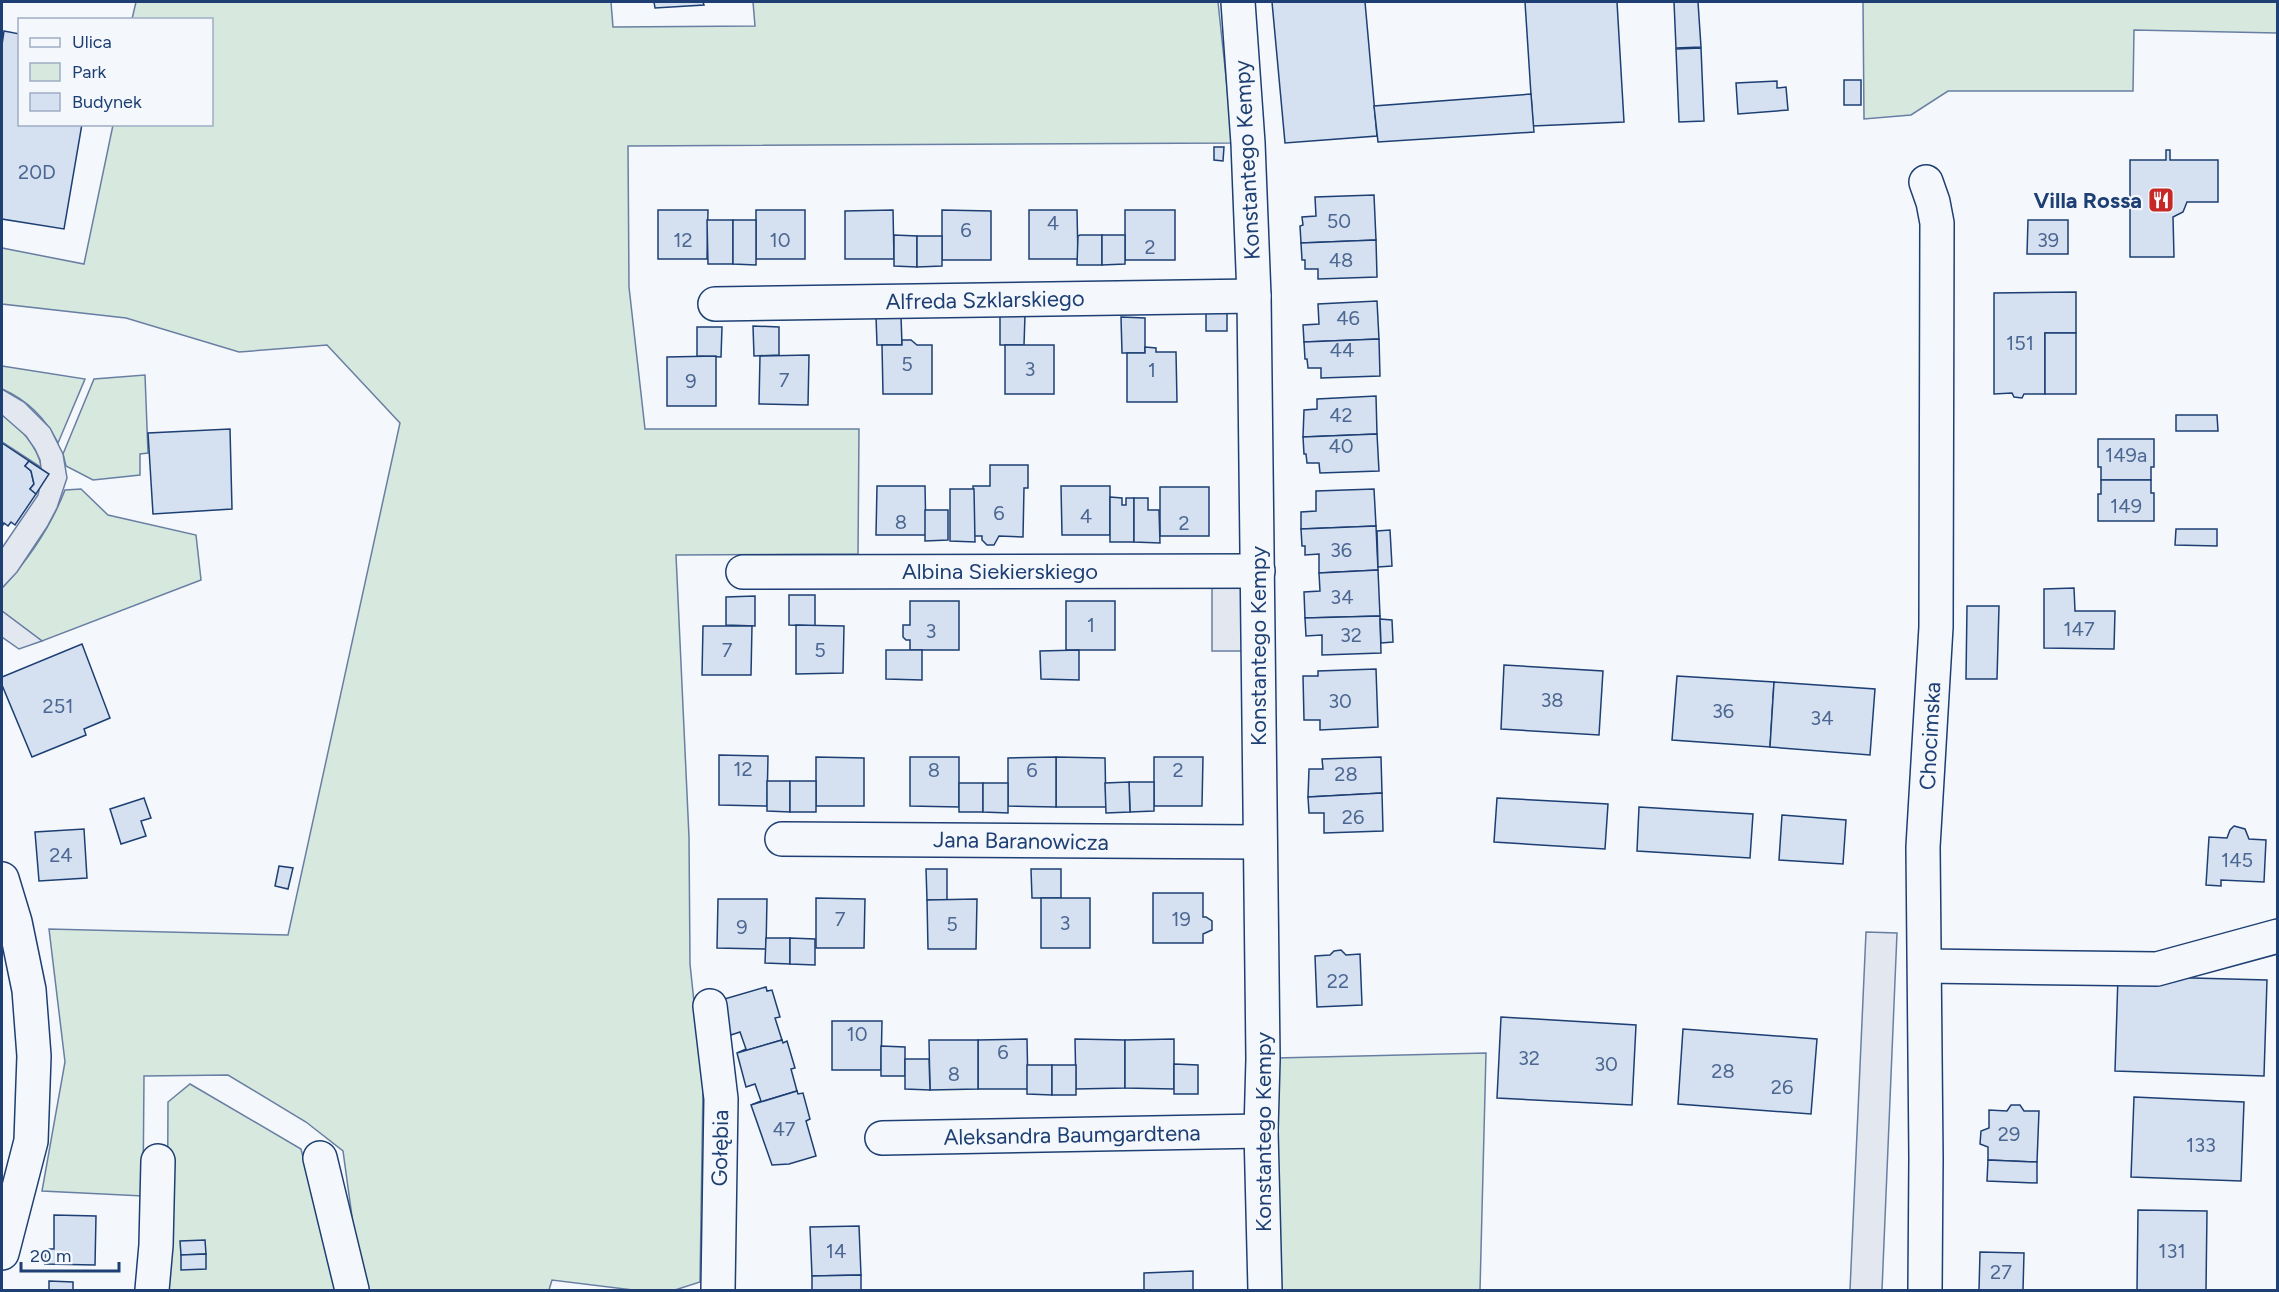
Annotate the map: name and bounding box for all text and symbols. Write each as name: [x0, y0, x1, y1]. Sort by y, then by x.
legend: [18, 18, 213, 126]
text: Ulica: [72, 31, 112, 53]
street label: Konstantego Kempy: [1228, 59, 1266, 261]
text: Park: [72, 61, 107, 83]
text: Budynek: [72, 91, 142, 113]
house number: 20D: [18, 160, 56, 184]
restaurant icon: Villa Rossa: [2146, 185, 2176, 215]
place label: Villa Rossa: [2033, 187, 2142, 214]
house number: 50: [1327, 209, 1351, 233]
house number: 4: [1047, 211, 1059, 235]
house number: 6: [960, 218, 972, 242]
house number: 12: [673, 228, 693, 252]
house number: 10: [769, 228, 791, 252]
house number: 39: [2037, 228, 2059, 252]
house number: 2: [1144, 235, 1156, 259]
house number: 48: [1329, 248, 1353, 272]
street label: Alfreda Szklarskiego: [885, 285, 1085, 315]
house number: 46: [1336, 306, 1360, 330]
house number: 151: [2006, 331, 2034, 355]
house number: 44: [1330, 338, 1354, 362]
house number: 5: [901, 352, 913, 376]
house number: 3: [1025, 357, 1035, 381]
house number: 1: [1148, 358, 1156, 382]
house number: 7: [779, 368, 790, 392]
house number: 9: [685, 369, 697, 393]
house number: 42: [1329, 403, 1353, 427]
house number: 40: [1328, 434, 1354, 458]
house number: 149a: [2105, 443, 2147, 467]
house number: 149: [2110, 494, 2142, 518]
house number: 6: [993, 501, 1005, 525]
house number: 4: [1080, 504, 1092, 528]
house number: 8: [895, 510, 907, 534]
house number: 2: [1178, 511, 1190, 535]
house number: 36: [1330, 538, 1352, 562]
street label: Konstantego Kempy: [1245, 546, 1272, 746]
street label: Albina Siekierskiego: [902, 558, 1098, 585]
house number: 34: [1330, 585, 1354, 609]
house number: 1: [1087, 613, 1095, 637]
house number: 147: [2063, 617, 2095, 641]
house number: 3: [926, 619, 936, 643]
house number: 32: [1340, 623, 1362, 647]
house number: 7: [722, 638, 733, 662]
house number: 5: [814, 638, 826, 662]
street label: Chocimska: [1914, 681, 1946, 791]
house number: 38: [1540, 688, 1564, 712]
house number: 30: [1328, 689, 1352, 713]
house number: 251: [43, 694, 73, 718]
house number: 36: [1712, 699, 1734, 723]
house number: 34: [1810, 706, 1834, 730]
house number: 12: [733, 757, 753, 781]
house number: 8: [928, 758, 940, 782]
house number: 6: [1026, 758, 1038, 782]
house number: 2: [1172, 758, 1184, 782]
house number: 28: [1334, 762, 1358, 786]
house number: 26: [1342, 805, 1364, 829]
street label: Jana Baranowicza: [933, 826, 1109, 856]
house number: 24: [49, 843, 73, 867]
house number: 145: [2221, 848, 2253, 872]
house number: 7: [835, 907, 846, 931]
house number: 19: [1171, 907, 1191, 931]
house number: 3: [1060, 911, 1070, 935]
house number: 5: [946, 912, 958, 936]
house number: 9: [736, 915, 748, 939]
house number: 22: [1327, 969, 1349, 993]
house number: 10: [846, 1022, 868, 1046]
street label: Konstantego Kempy: [1250, 1032, 1277, 1232]
house number: 6: [997, 1040, 1009, 1064]
house number: 32: [1518, 1046, 1540, 1070]
house number: 30: [1594, 1052, 1618, 1076]
house number: 28: [1711, 1059, 1735, 1083]
house number: 8: [948, 1062, 960, 1086]
house number: 26: [1771, 1075, 1793, 1099]
street label: Gołębia: [706, 1109, 734, 1187]
house number: 47: [772, 1117, 796, 1141]
street label: Aleksandra Baumgardtena: [943, 1119, 1201, 1151]
house number: 29: [1998, 1122, 2020, 1146]
house number: 133: [2186, 1133, 2216, 1157]
scale bar: [21, 1235, 118, 1273]
house number: 14: [826, 1239, 846, 1263]
house number: 131: [2158, 1239, 2186, 1263]
text: 20 m: [30, 1245, 71, 1267]
house number: 27: [1990, 1260, 2012, 1284]

